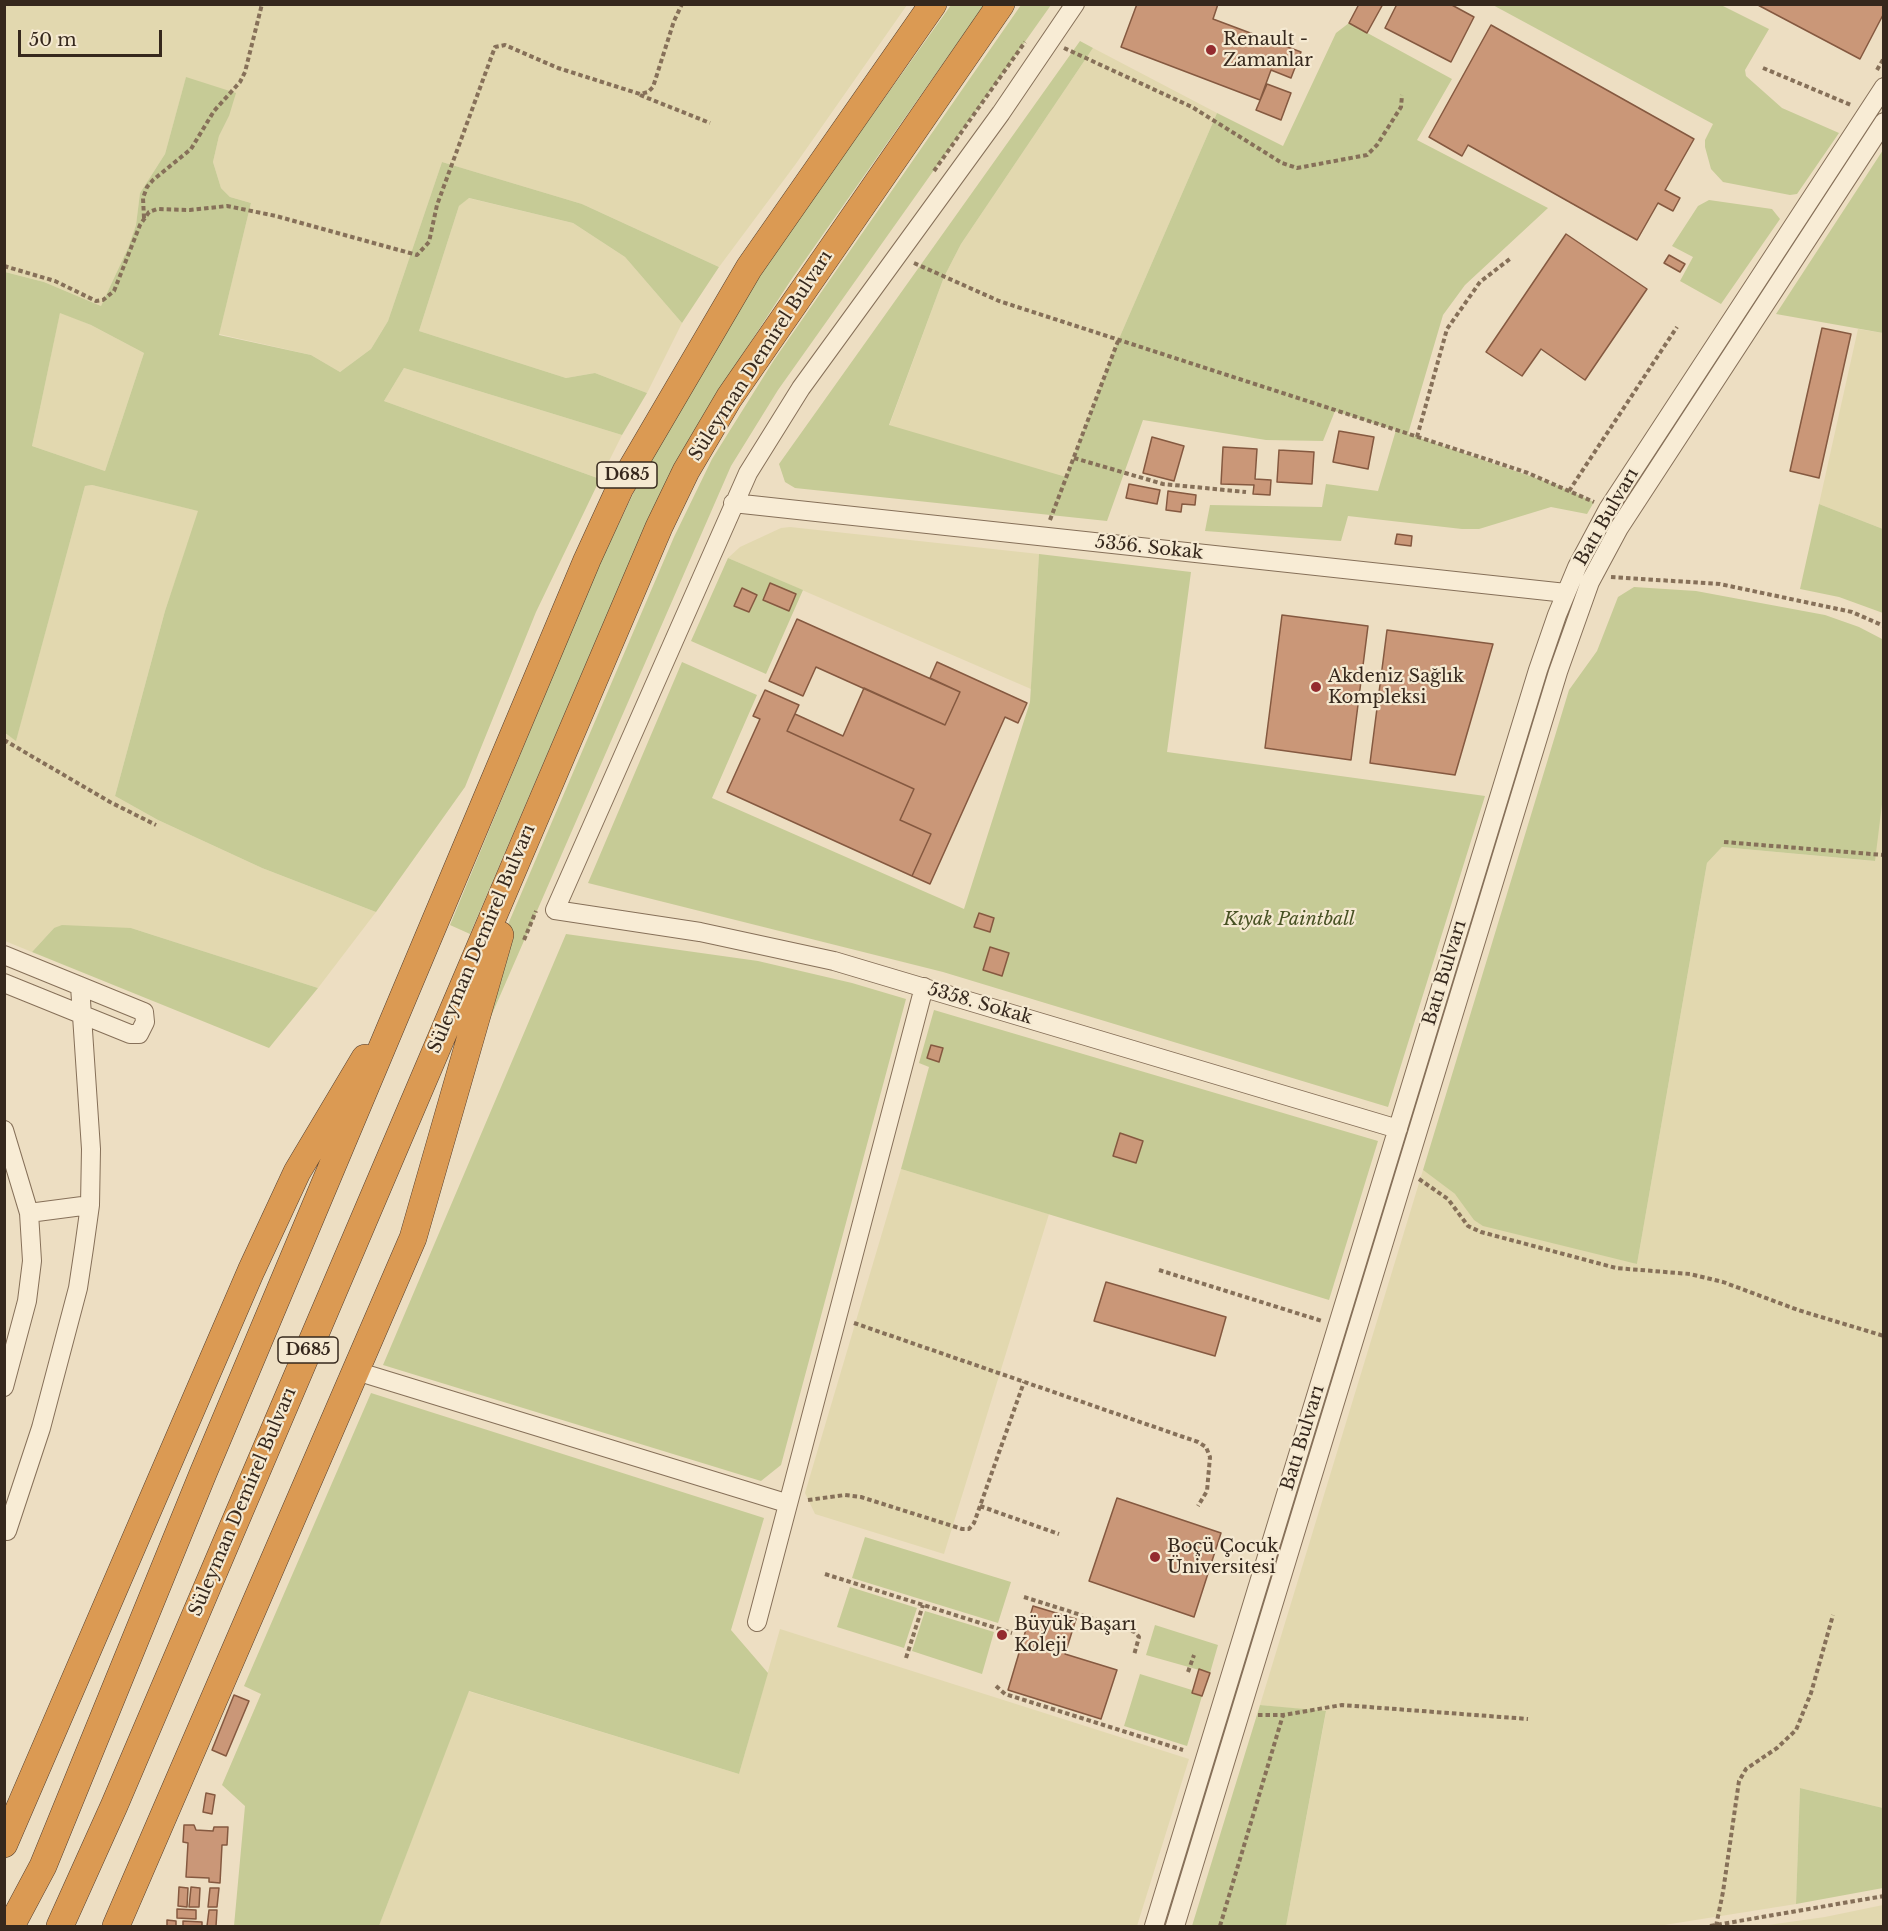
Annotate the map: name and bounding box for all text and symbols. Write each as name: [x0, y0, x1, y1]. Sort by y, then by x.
scale bar: [21, 18, 165, 56]
text: 50 m: [29, 29, 77, 51]
place label: Renault - Zamanlar: [1223, 29, 1313, 72]
marker: Renault - Zamanlar: [1204, 43, 1218, 57]
street label: Süleyman Demirel Bulvarı: [685, 247, 837, 465]
road number: D685: [597, 462, 657, 488]
street label: Batı Bulvarı: [1570, 464, 1644, 570]
street label: 5356. Sokak: [1094, 532, 1204, 564]
place label: Akdeniz Sağlık Kompleksi: [1328, 666, 1464, 708]
marker: Akdeniz Sağlık Kompleksi: [1309, 680, 1323, 694]
street label: Süleyman Demirel Bulvarı: [424, 821, 540, 1057]
park label: Kıyak Paintball: [1223, 909, 1355, 931]
street label: Batı Bulvarı: [1419, 918, 1471, 1028]
street label: 5358. Sokak: [925, 979, 1035, 1029]
road number: D685: [278, 1337, 338, 1363]
street label: Batı Bulvarı: [1277, 1383, 1329, 1493]
street label: Süleyman Demirel Bulvarı: [185, 1384, 301, 1620]
place label: Boçü Çocuk Üniversitesi: [1167, 1536, 1278, 1578]
marker: Boçü Çocuk Üniversitesi: [1148, 1550, 1162, 1564]
place label: Büyük Başarı Koleji: [1014, 1614, 1136, 1656]
marker: Büyük Başarı Koleji: [995, 1628, 1009, 1642]

